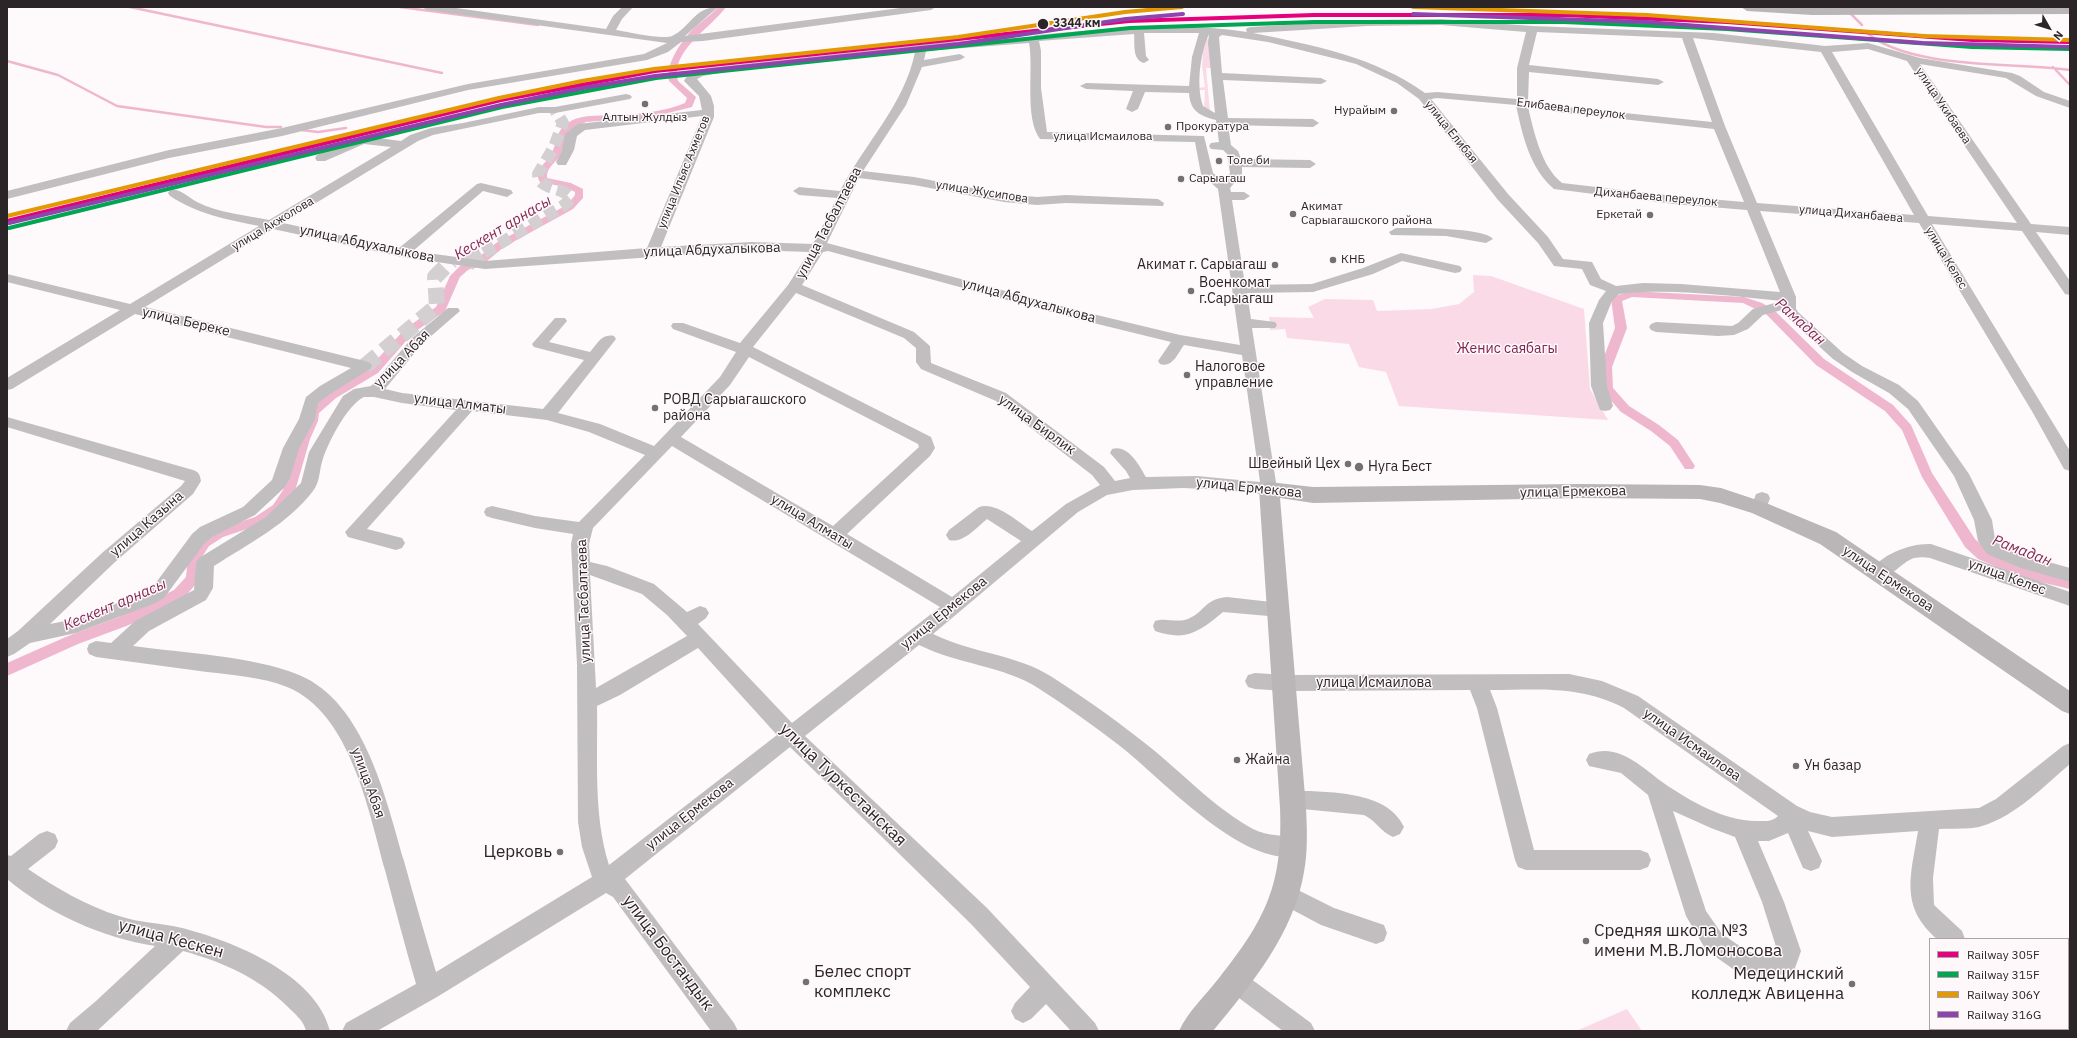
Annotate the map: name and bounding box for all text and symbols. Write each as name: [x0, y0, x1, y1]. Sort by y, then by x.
north arrow: [2029, 8, 2069, 48]
marker: 3344 км: [1036, 17, 1050, 31]
place label: 3344 км: [1053, 17, 1100, 31]
text: N: [2050, 28, 2066, 43]
street label: улица Укибаева: [1912, 65, 1974, 147]
street label: Елибаева переулок: [1516, 95, 1626, 123]
street label: улица Елибая: [1421, 98, 1481, 166]
marker: Алтын Жулдыз: [640, 99, 650, 109]
place label: Нурайым: [1334, 104, 1386, 118]
marker: Нурайым: [1389, 106, 1399, 116]
place label: Алтын Жулдыз: [603, 111, 687, 125]
street label: улица Ильяс Ахметов: [655, 113, 713, 231]
place label: Прокуратура: [1176, 120, 1249, 134]
marker: Прокуратура: [1163, 122, 1173, 132]
street label: улица Исмаилова: [1054, 130, 1152, 144]
place label: Толе би: [1227, 154, 1270, 168]
marker: Толе би: [1214, 156, 1224, 166]
street label: улица Тасбалтаева: [793, 164, 865, 282]
place label: Сарыагаш: [1189, 172, 1246, 186]
marker: Сарыагаш: [1176, 174, 1186, 184]
street label: улица Жусипова: [935, 178, 1029, 206]
street label: Диханбаева переулок: [1594, 184, 1718, 210]
water label: Кескент арнасы: [451, 192, 555, 264]
street label: улица Акжолова: [230, 194, 316, 254]
place label: Акимат Сарыагашского района: [1301, 200, 1432, 228]
street label: улица Диханбаева: [1798, 202, 1904, 226]
place label: Еркетай: [1596, 208, 1642, 222]
marker: Акимат Сарыагашского района: [1288, 209, 1298, 219]
marker: Еркетай: [1645, 210, 1655, 220]
street label: улица Абдухалыкова: [298, 221, 436, 267]
street label: улица Келес: [1922, 224, 1970, 292]
street label: улица Абдухалыкова: [643, 239, 781, 261]
place label: КНБ: [1341, 253, 1365, 267]
marker: КНБ: [1328, 255, 1338, 265]
place label: Акимат г. Сарыагаш: [1137, 257, 1267, 273]
marker: Акимат г. Сарыагаш: [1270, 260, 1280, 270]
street label: улица Абдухалыкова: [960, 275, 1098, 327]
place label: Военкомат г.Сарыагаш: [1199, 275, 1273, 308]
marker: Военкомат г.Сарыагаш: [1186, 286, 1196, 296]
water label: Рамадан: [1771, 295, 1829, 349]
street label: улица Береке: [140, 304, 232, 340]
street label: улица Абая: [370, 327, 434, 391]
park label: Женис саябагы: [1456, 341, 1558, 357]
place label: Налоговое управление: [1195, 359, 1273, 392]
marker: Налоговое управление: [1182, 370, 1192, 380]
street label: улица Алматы: [413, 390, 507, 418]
street label: улица Бирлик: [995, 391, 1079, 459]
place label: РОВД Сарыагашского района: [663, 392, 806, 424]
marker: РОВД Сарыагашского района: [650, 403, 660, 413]
place label: Швейный Цех: [1248, 456, 1340, 472]
marker: Швейный Цех: [1343, 459, 1353, 469]
place label: Нуга Бест: [1368, 459, 1432, 475]
marker: Нуга Бест: [1353, 461, 1365, 473]
street label: улица Ермекова: [1195, 474, 1303, 502]
street label: улица Ермекова: [1520, 483, 1626, 501]
street label: улица Казына: [107, 488, 187, 560]
street label: улица Алматы: [768, 491, 856, 553]
water label: Рамадан: [1990, 532, 2054, 570]
street label: улица Тасбалтаева: [573, 539, 595, 663]
street label: улица Ермекова: [1839, 542, 1937, 616]
street label: улица Келес: [1966, 555, 2048, 599]
street label: улица Ермекова: [897, 573, 991, 653]
water label: Кескент арнасы: [61, 575, 169, 635]
street label: улица Исмаилова: [1316, 675, 1432, 691]
street label: улица Исмаилова: [1640, 705, 1744, 785]
street label: улица Туркестанская: [775, 719, 911, 851]
street label: улица Абая: [347, 745, 389, 821]
place label: Жайна: [1245, 752, 1290, 768]
marker: Жайна: [1232, 755, 1242, 765]
place label: Ун базар: [1804, 758, 1861, 774]
marker: Ун базар: [1791, 761, 1801, 771]
street label: улица Ермекова: [643, 775, 737, 853]
place label: Церковь: [484, 842, 552, 862]
marker: Церковь: [555, 847, 565, 857]
street label: улица Бостандык: [618, 891, 718, 1015]
street label: улица Кескен: [116, 915, 226, 963]
place label: Средняя школа №3 имени М.В.Ломоносова: [1594, 921, 1782, 961]
marker: Средняя школа №3 имени М.В.Ломоносова: [1581, 936, 1591, 946]
legend: [1929, 938, 2069, 1030]
text: Railway 305F: [1967, 947, 2040, 962]
place label: Белес спорт комплекс: [814, 962, 911, 1002]
place label: Медецинский колледж Авиценна: [1691, 964, 1844, 1004]
text: Railway 315F: [1967, 967, 2040, 982]
marker: Белес спорт комплекс: [801, 977, 811, 987]
marker: Медецинский колледж Авиценна: [1847, 979, 1857, 989]
text: Railway 306Y: [1967, 987, 2040, 1002]
text: Railway 316G: [1967, 1007, 2041, 1022]

